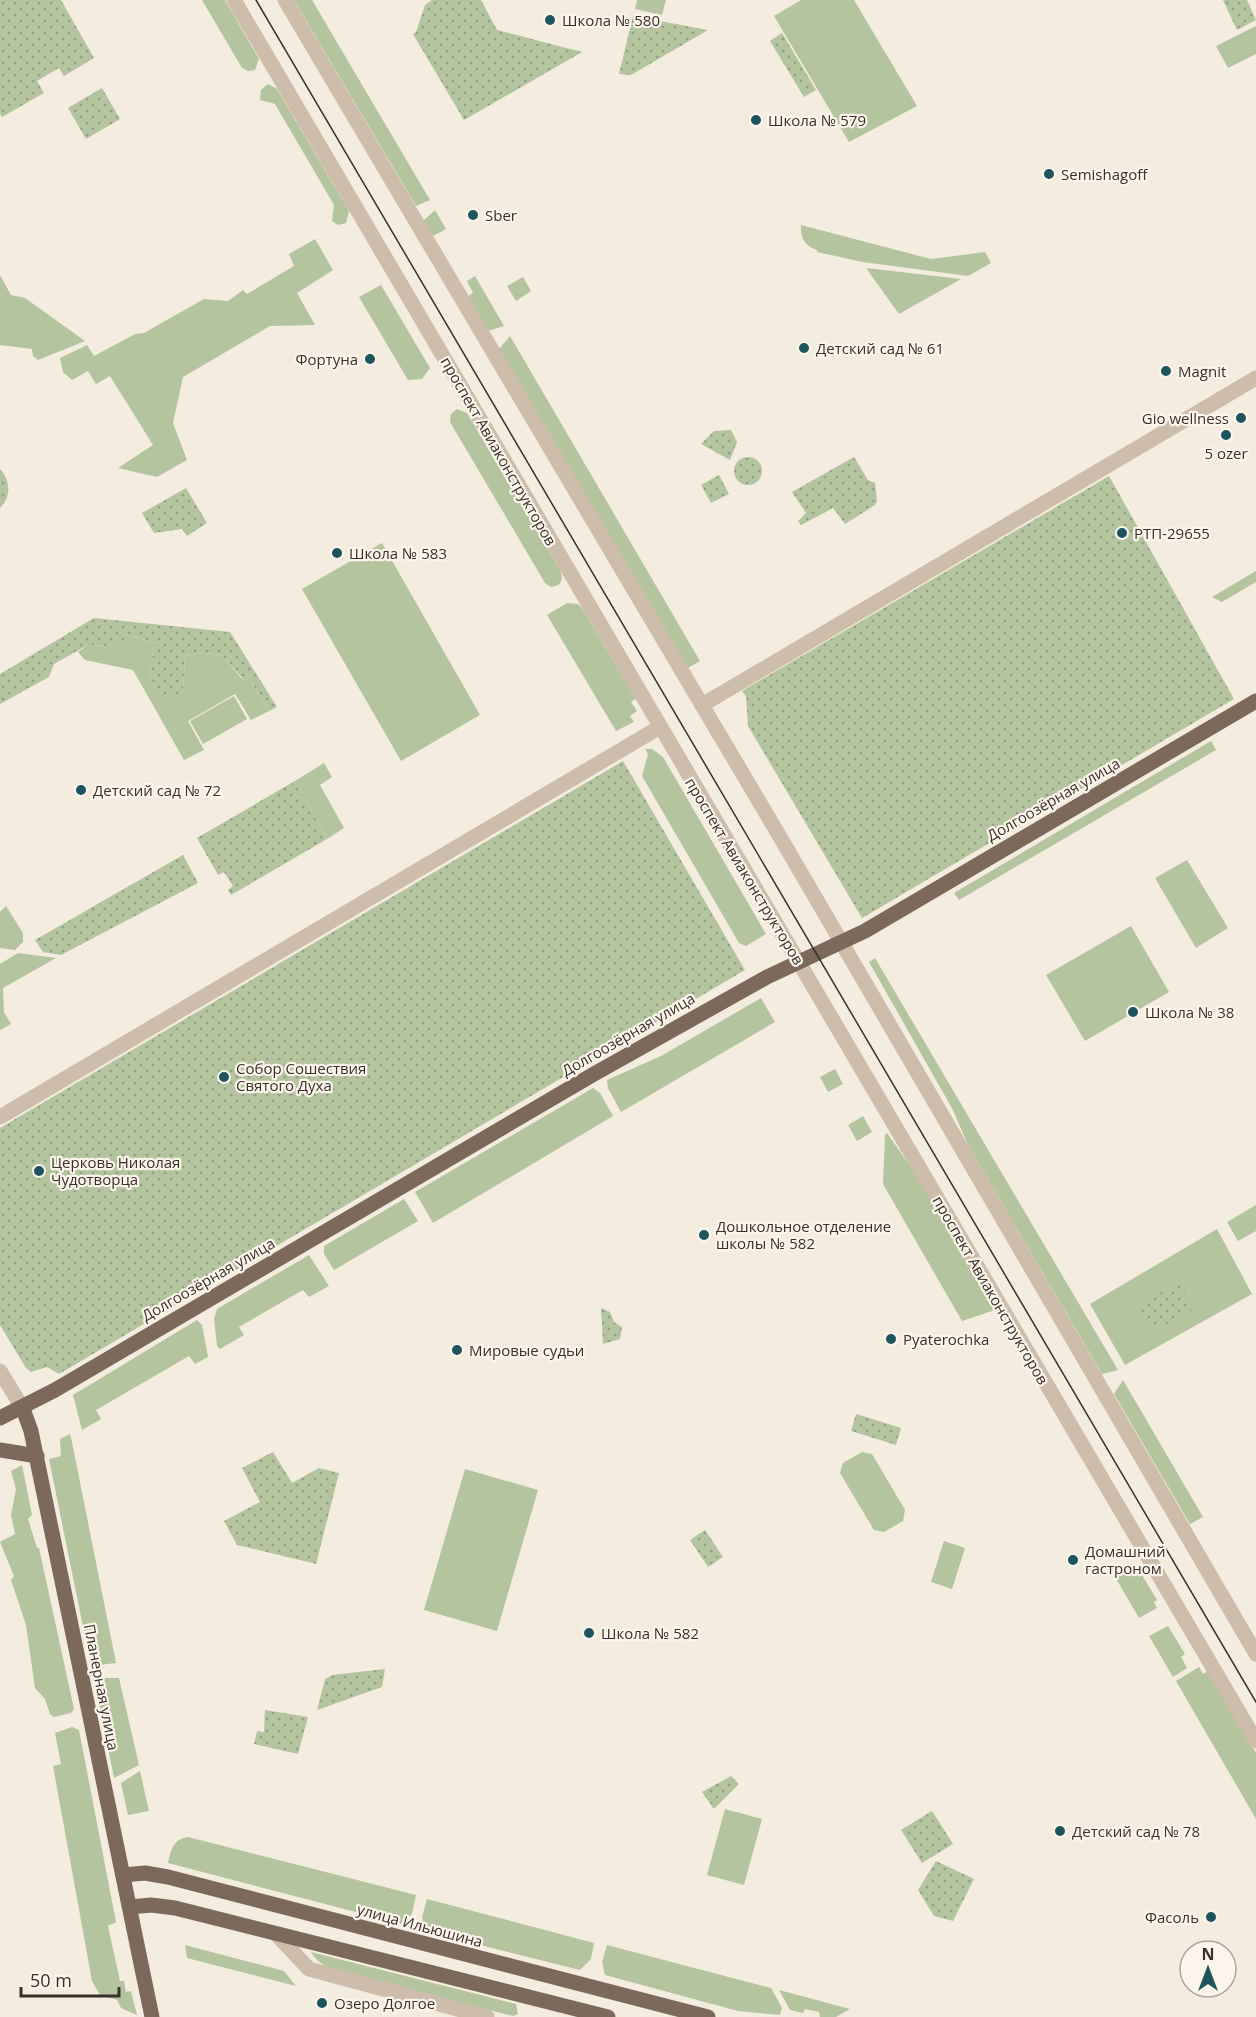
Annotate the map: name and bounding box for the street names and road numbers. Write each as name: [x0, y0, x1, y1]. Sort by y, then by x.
street label: проспект Авиаконструкторов: [437, 353, 561, 549]
street label: Долгоозёрная улица: [983, 753, 1123, 845]
street label: проспект Авиаконструкторов: [681, 774, 809, 968]
street label: Долгоозёрная улица: [558, 988, 698, 1080]
street label: проспект Авиаконструкторов: [929, 1192, 1053, 1388]
street label: Долгоозёрная улица: [138, 1233, 278, 1325]
street label: Планерная улица: [80, 1622, 124, 1752]
street label: улица Ильюшина: [355, 1899, 485, 1951]

